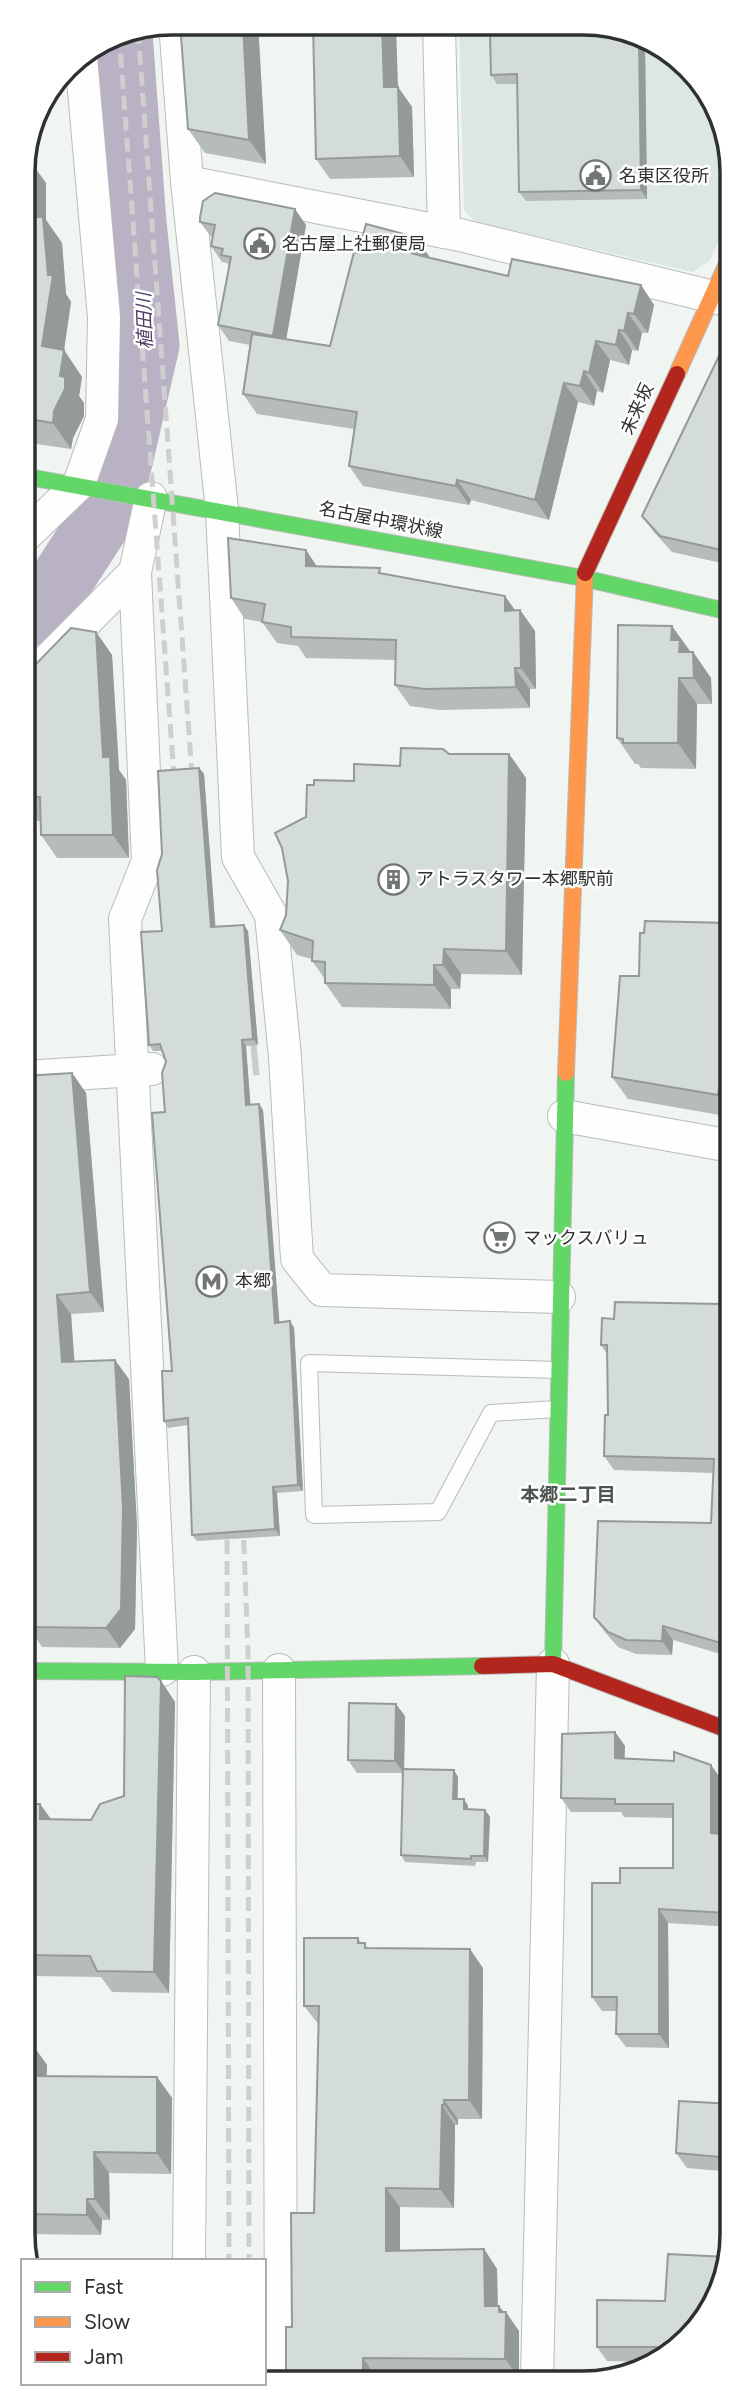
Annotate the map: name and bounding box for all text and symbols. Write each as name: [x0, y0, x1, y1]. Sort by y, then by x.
public building icon: 名東区役所: [579, 159, 613, 193]
place label: 名東区役所: [619, 165, 709, 187]
public building icon: 名古屋上社郵便局: [242, 227, 276, 261]
place label: 名古屋上社郵便局: [282, 233, 426, 255]
water label: 植田川: [132, 290, 157, 350]
street label: 未来坂: [616, 380, 658, 438]
street label: 名古屋中環状線: [317, 497, 445, 543]
building icon: アトラスタワー本郷駅前: [376, 862, 410, 896]
place label: アトラスタワー本郷駅前: [416, 868, 614, 890]
supermarket icon: マックスバリュ: [483, 1221, 517, 1255]
place label: マックスバリュ: [523, 1227, 648, 1249]
metro station icon: 本郷: [195, 1264, 229, 1298]
place label: 本郷: [235, 1270, 271, 1292]
district label: 本郷二丁目: [520, 1483, 616, 1506]
legend: [21, 2259, 266, 2385]
text: Fast: [84, 2274, 124, 2299]
text: Slow: [84, 2309, 130, 2334]
text: Jam: [84, 2344, 123, 2369]

